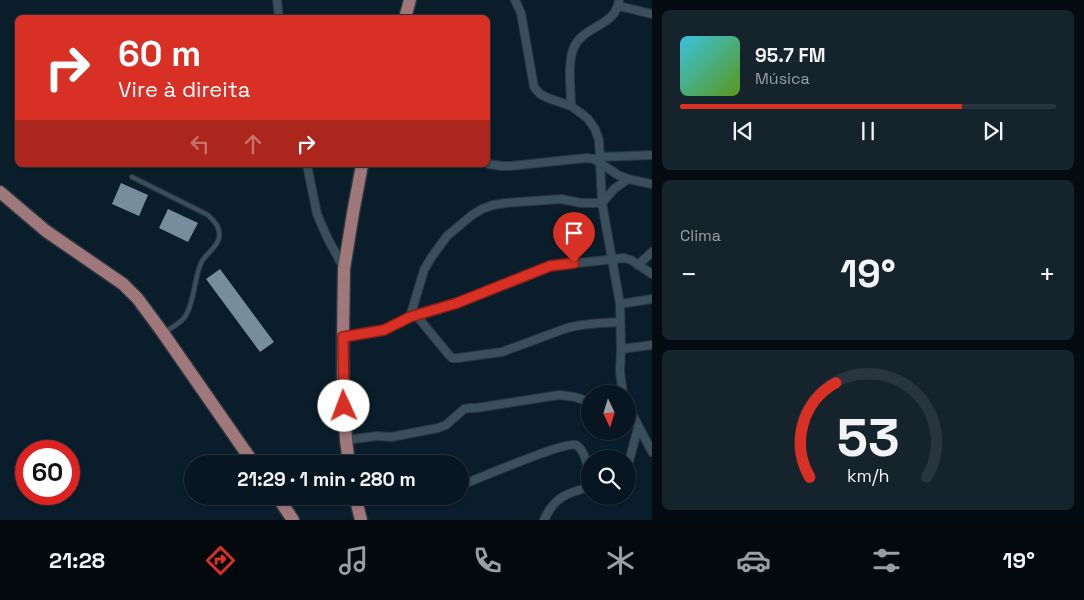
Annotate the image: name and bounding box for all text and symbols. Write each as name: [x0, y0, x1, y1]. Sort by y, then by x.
text: 60 m: [118, 32, 201, 76]
icon: right: [35, 35, 100, 100]
text: 95.7 FM: [755, 43, 825, 68]
text: Música: [755, 68, 810, 89]
text: Vire à direita: [118, 75, 250, 103]
icon: previous: [729, 117, 757, 145]
icon: pause: [854, 117, 882, 145]
icon: next: [979, 117, 1007, 145]
icon: left: [186, 130, 214, 158]
icon: ahead: [239, 130, 267, 158]
icon: right: [292, 130, 320, 158]
pin: [553, 212, 595, 263]
icon: arrive: [560, 219, 588, 247]
text: Clima: [680, 225, 721, 246]
text: 19°: [840, 250, 896, 298]
text: −: [680, 256, 697, 292]
text: +: [1039, 256, 1056, 292]
position arrow: [317, 379, 369, 431]
north arrow: [581, 385, 636, 440]
map controls: [581, 385, 636, 505]
text: 53: [837, 405, 899, 471]
speed limit sign: 60: [15, 440, 80, 505]
button: search: [581, 450, 636, 505]
text: km/h: [847, 464, 889, 487]
text: 21:29 · 1 min · 280 m: [237, 467, 416, 492]
icon: directions: [203, 543, 238, 578]
icon: music: [336, 543, 371, 578]
icon: phone: [470, 543, 505, 578]
icon: climate: [603, 543, 638, 578]
icon: car: [736, 543, 771, 578]
icon: filters: [869, 543, 904, 578]
text: 21:28: [49, 546, 105, 574]
text: 19°: [1003, 546, 1035, 574]

